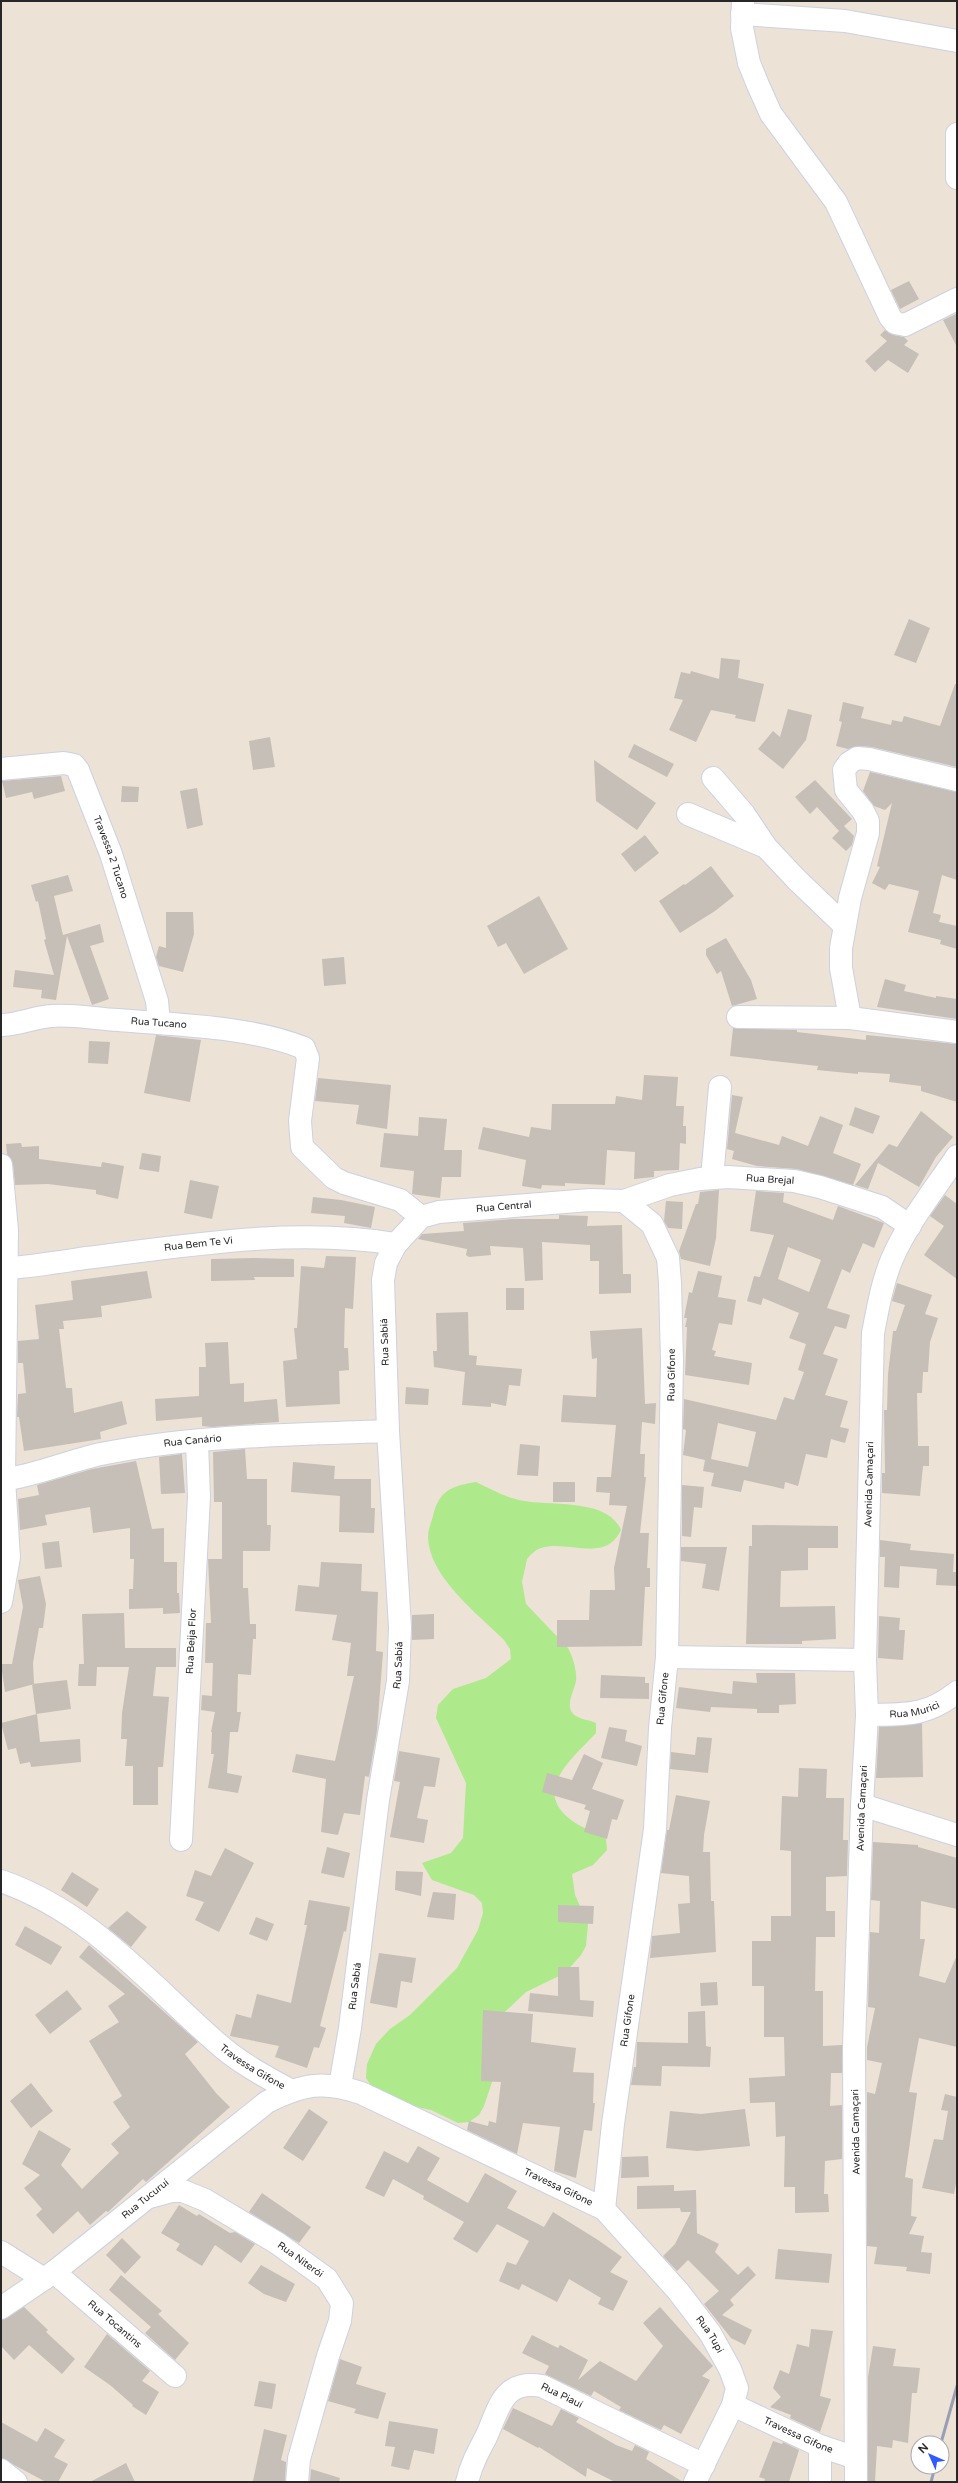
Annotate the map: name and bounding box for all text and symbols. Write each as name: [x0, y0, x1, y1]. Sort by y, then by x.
street label: Travessa 2 Tucano: [91, 814, 131, 900]
street label: Rua Tucano: [130, 1015, 187, 1031]
street label: Rua Brejal: [746, 1172, 795, 1187]
street label: Rua Central: [476, 1199, 532, 1215]
street label: Rua Bem Te Vi: [163, 1235, 233, 1254]
street label: Rua Sabiá: [378, 1318, 392, 1366]
street label: Rua Gifone: [665, 1348, 678, 1402]
street label: Rua Canário: [163, 1432, 222, 1450]
street label: Avenida Camaçari: [862, 1441, 876, 1527]
street label: Rua Beija Flor: [184, 1608, 199, 1674]
street label: Rua Sabiá: [391, 1641, 405, 1690]
street label: Rua Gifone: [654, 1671, 671, 1726]
street label: Rua Murici: [889, 1699, 942, 1721]
street label: Avenida Camaçari: [854, 1765, 870, 1851]
street label: Rua Sabiá: [346, 1962, 364, 2011]
street label: Rua Gifone: [618, 1993, 637, 2048]
street label: Travessa Gifone: [217, 2042, 287, 2092]
street label: Avenida Camaçari: [849, 2089, 863, 2175]
street label: Travessa Gifone: [522, 2166, 595, 2209]
street label: Rua Tucuruí: [119, 2176, 172, 2222]
street label: Rua Niterói: [275, 2239, 325, 2280]
street label: Rua Tocantins: [85, 2298, 144, 2351]
street label: Rua Tupi: [693, 2314, 726, 2355]
street label: Rua Piauí: [539, 2380, 585, 2411]
street label: Travessa Gifone: [762, 2414, 835, 2456]
north arrow: [910, 2435, 950, 2475]
text: N: [916, 2441, 931, 2456]

